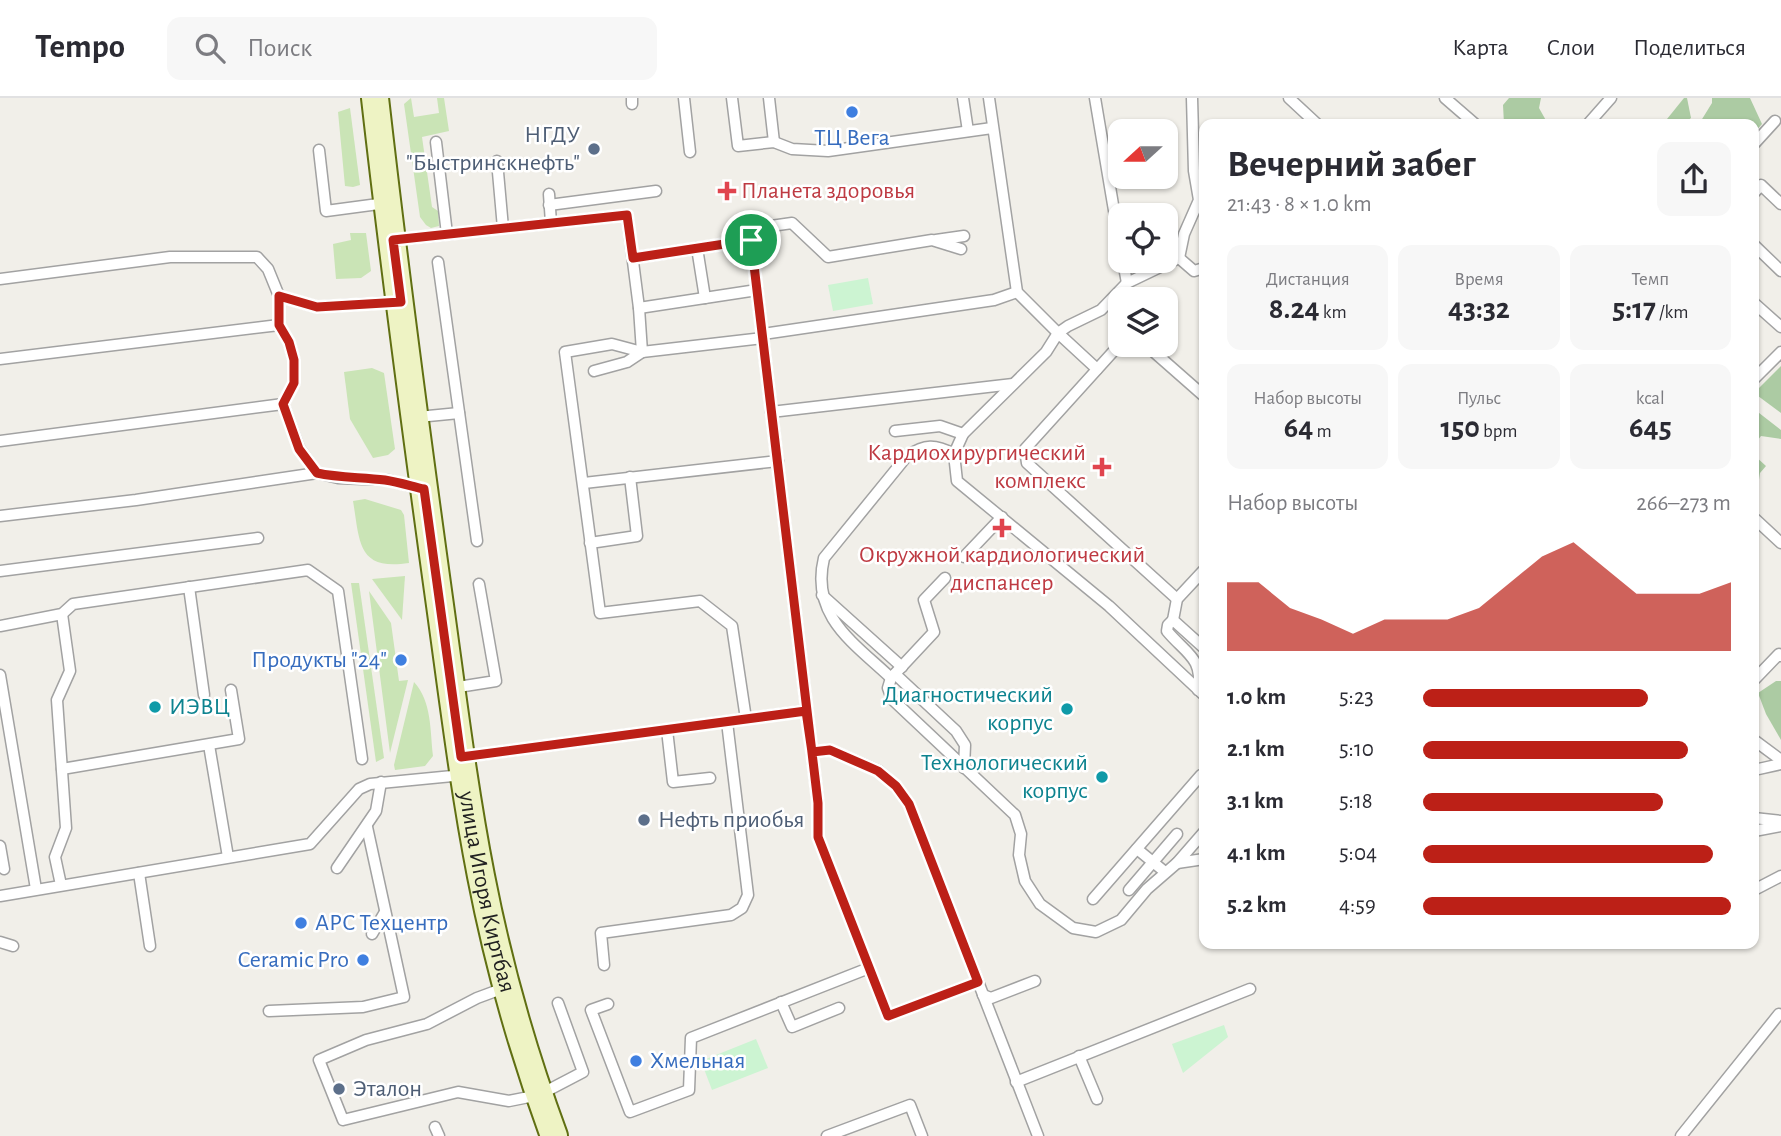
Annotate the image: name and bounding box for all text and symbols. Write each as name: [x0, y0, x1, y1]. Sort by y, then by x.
search box: [167, 17, 657, 80]
icon: search: [191, 29, 229, 67]
text: Tempo: [35, 31, 125, 64]
text: Поиск: [247, 35, 312, 61]
text: Карта: [1452, 36, 1508, 60]
text: Слои: [1546, 36, 1595, 60]
text: Поделиться: [1633, 36, 1746, 60]
marker: ТЦ Вега: [844, 104, 860, 120]
north arrow: [1108, 119, 1178, 189]
map controls: [1108, 119, 1178, 357]
place label: НГДУ "Быстринскнефть": [406, 123, 580, 175]
place label: ТЦ Вега: [814, 126, 890, 150]
marker: НГДУ "Быстринскнефть": [586, 141, 602, 157]
button: share: [1657, 142, 1731, 216]
text: Вечерний забег: [1227, 146, 1476, 184]
place label: Планета здоровья: [741, 179, 915, 203]
marker: Планета здоровья: [719, 183, 735, 199]
text: 21:43 · 8 × 1.0 km: [1227, 193, 1372, 216]
button: locate: [1108, 203, 1178, 273]
pin: [721, 210, 781, 270]
icon: arrive: [732, 221, 770, 259]
text: Дистанция: [1266, 270, 1350, 289]
text: Время: [1454, 270, 1504, 289]
text: Темп: [1631, 270, 1669, 289]
button: layers: [1108, 287, 1178, 357]
text: 8.24: [1269, 294, 1320, 324]
text: 43:32: [1448, 294, 1510, 324]
text: 5:17: [1612, 294, 1656, 324]
text: km: [1320, 303, 1347, 322]
text: /km: [1656, 303, 1688, 322]
text: Набор высоты: [1253, 389, 1362, 408]
text: Пульс: [1457, 389, 1501, 408]
text: kcal: [1636, 389, 1665, 408]
text: 64: [1284, 413, 1313, 443]
text: 150: [1441, 413, 1480, 443]
text: 645: [1629, 413, 1672, 443]
text: m: [1313, 422, 1332, 441]
text: bpm: [1480, 422, 1517, 441]
place label: Кардиохирургический комплекс: [867, 441, 1086, 493]
marker: Кардиохирургический комплекс: [1092, 457, 1112, 477]
text: Набор высоты: [1227, 492, 1359, 515]
text: 266–273 m: [1636, 492, 1731, 515]
marker: Окружной кардиологический диспансер: [992, 518, 1012, 538]
place label: Окружной кардиологический диспансер: [859, 543, 1145, 595]
place label: Продукты "24": [251, 648, 387, 672]
marker: Продукты "24": [393, 652, 409, 668]
place label: Диагностический корпус: [883, 683, 1053, 735]
text: 1.0 km: [1227, 686, 1286, 709]
text: 5:23: [1339, 686, 1374, 709]
place label: ИЭВЦ: [169, 695, 230, 719]
marker: ИЭВЦ: [147, 699, 163, 715]
marker: Диагностический корпус: [1059, 701, 1075, 717]
text: 2.1 km: [1227, 738, 1285, 761]
text: 5:10: [1339, 738, 1374, 761]
place label: Технологический корпус: [921, 751, 1088, 803]
marker: Технологический корпус: [1094, 769, 1110, 785]
street label: улица Игоря Киртбая: [454, 789, 520, 995]
text: 3.1 km: [1227, 790, 1284, 813]
text: 5:18: [1339, 790, 1373, 813]
place label: Нефть приобья: [658, 808, 804, 832]
marker: Нефть приобья: [636, 812, 652, 828]
text: 4.1 km: [1227, 842, 1286, 865]
text: 5:04: [1339, 842, 1377, 865]
text: 5.2 km: [1227, 894, 1286, 917]
text: 4:59: [1339, 894, 1376, 917]
place label: АРС Техцентр: [315, 911, 448, 935]
marker: АРС Техцентр: [293, 915, 309, 931]
place label: Ceramic Pro: [238, 948, 349, 972]
marker: Ceramic Pro: [355, 952, 371, 968]
place label: Хмельная: [650, 1049, 745, 1073]
marker: Хмельная: [628, 1053, 644, 1069]
place label: Эталон: [353, 1077, 422, 1101]
marker: Эталон: [331, 1081, 347, 1097]

